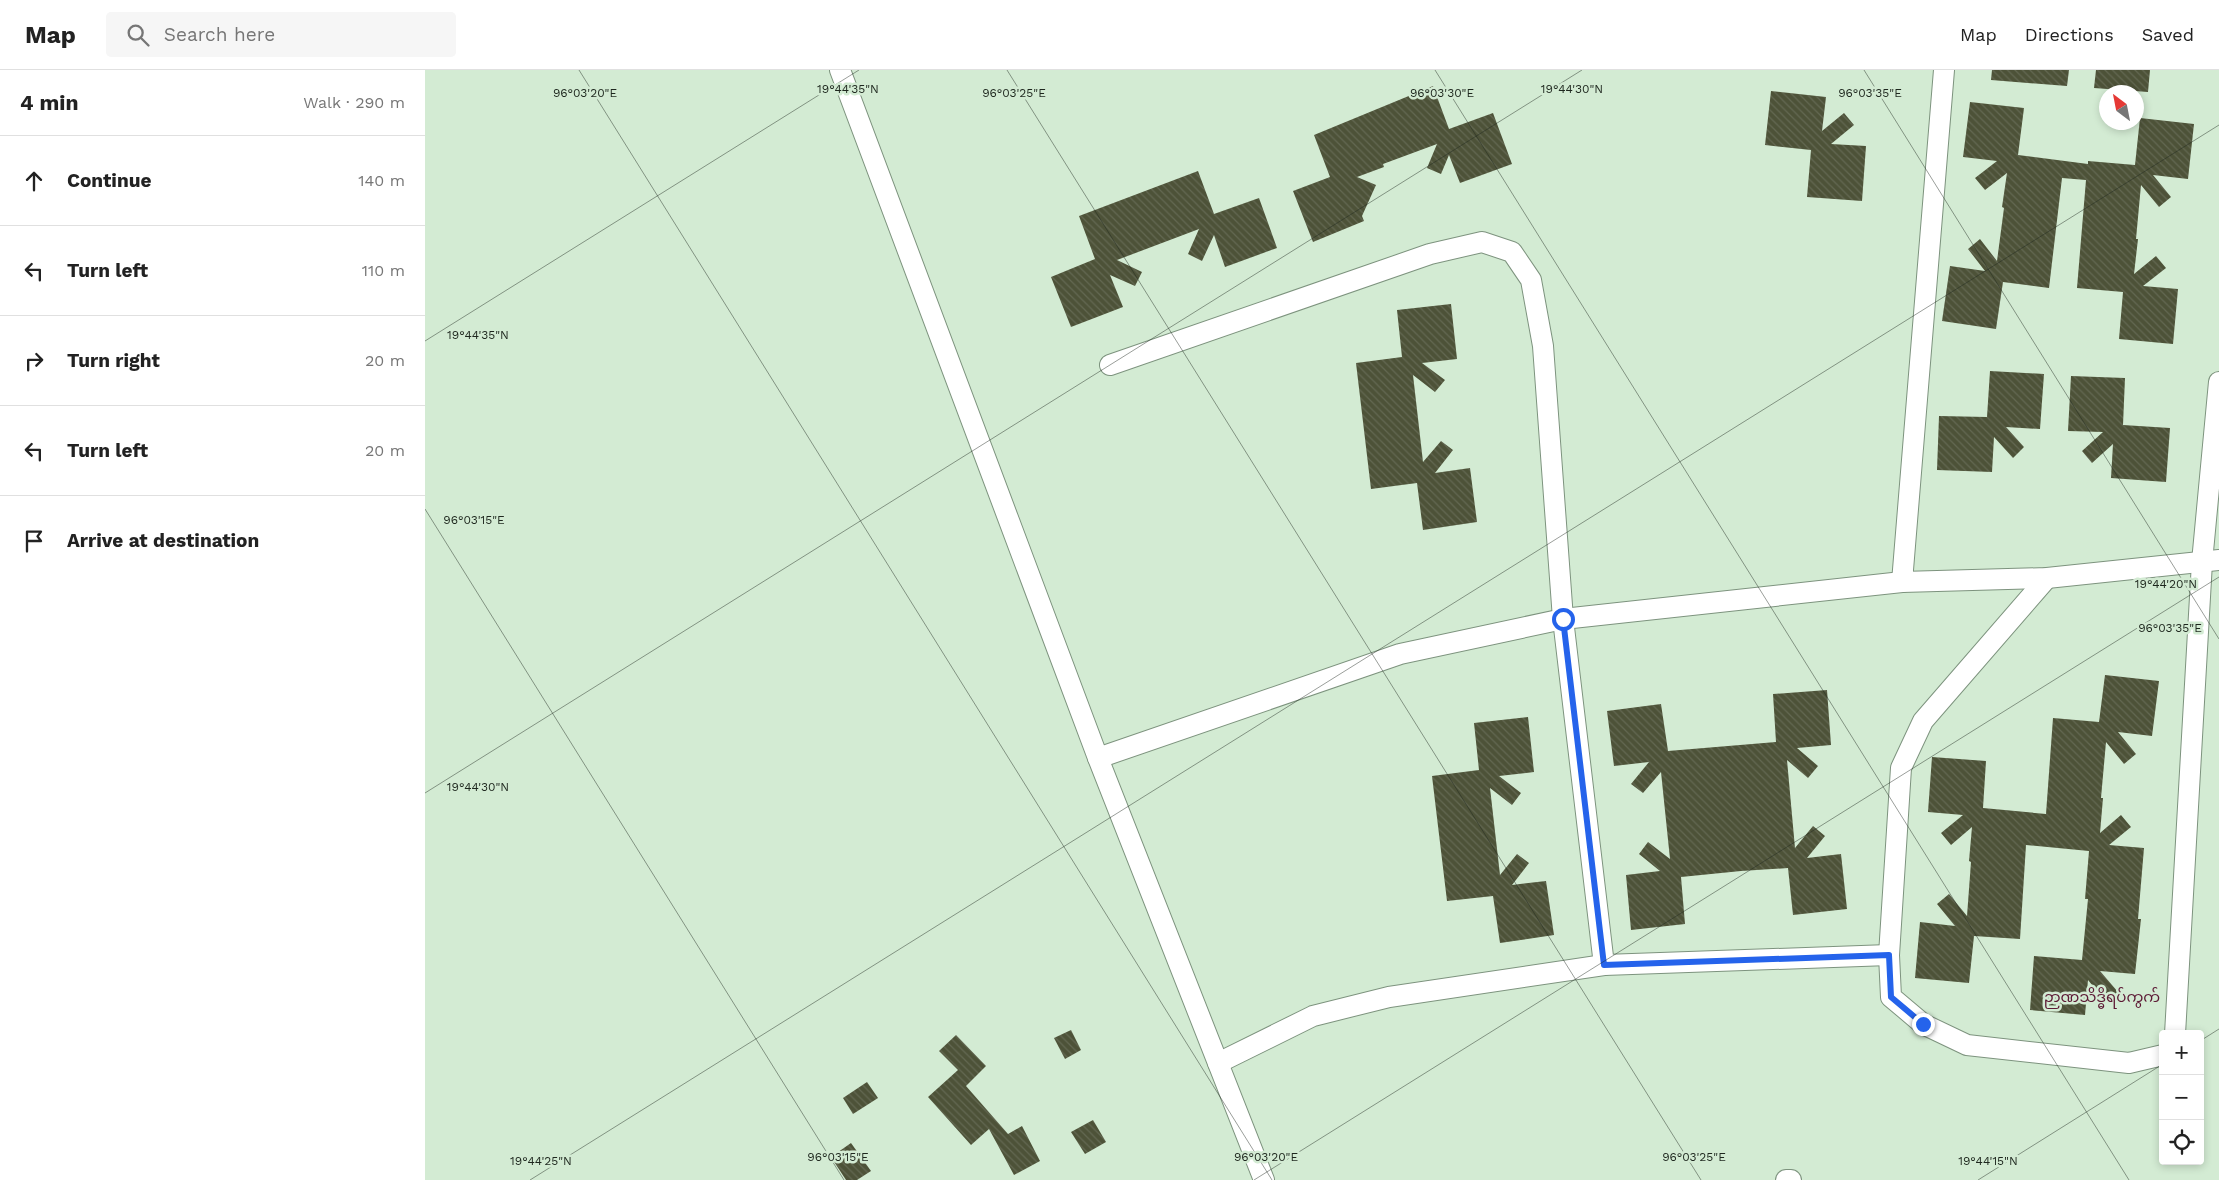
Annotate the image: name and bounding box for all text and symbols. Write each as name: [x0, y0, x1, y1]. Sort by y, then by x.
search box: [106, 12, 456, 57]
text: Map: [25, 21, 76, 49]
icon: search: [124, 21, 152, 49]
text: Search here: [164, 23, 275, 46]
text: Map: [1960, 24, 1997, 45]
text: Directions: [2025, 24, 2114, 45]
text: Saved: [2142, 24, 2194, 45]
text: 19°44'35"N: [817, 82, 879, 96]
text: 19°44'30"N: [1541, 82, 1603, 96]
north arrow: [2099, 85, 2144, 130]
text: 96°03'20"E: [553, 86, 617, 100]
text: 96°03'25"E: [982, 86, 1046, 100]
text: 96°03'30"E: [1410, 86, 1474, 100]
text: 96°03'35"E: [1838, 86, 1902, 100]
text: 4 min: [20, 90, 78, 115]
text: Walk · 290 m: [303, 93, 405, 112]
icon: ahead: [20, 167, 48, 195]
text: Continue: [67, 169, 151, 192]
text: 140 m: [358, 171, 405, 190]
icon: left: [20, 257, 48, 285]
text: Turn left: [67, 259, 148, 282]
text: 110 m: [362, 261, 405, 280]
text: 19°44'35"N: [447, 328, 509, 342]
icon: right: [20, 347, 48, 375]
text: Turn right: [67, 349, 160, 372]
text: 20 m: [365, 351, 405, 370]
icon: left: [20, 437, 48, 465]
text: Turn left: [67, 439, 148, 462]
text: 20 m: [365, 441, 405, 460]
text: 96°03'15"E: [443, 513, 505, 527]
icon: arrive: [20, 527, 48, 555]
text: Arrive at destination: [67, 529, 259, 552]
text: 19°44'20"N: [2135, 577, 2197, 591]
route start: [1552, 608, 1575, 631]
text: 96°03'35"E: [2138, 621, 2202, 635]
text: 19°44'30"N: [447, 780, 509, 794]
district label: ဉာဏသိဒ္ဓိရပ်ကွက်: [2044, 987, 2160, 1009]
route end: [1912, 1013, 1935, 1036]
map controls: [2159, 1030, 2204, 1165]
button: +: [2159, 1030, 2204, 1075]
button: −: [2159, 1075, 2204, 1120]
button: locate: [2159, 1120, 2204, 1165]
text: 96°03'15"E: [807, 1150, 869, 1164]
text: 96°03'20"E: [1234, 1150, 1298, 1164]
text: 96°03'25"E: [1662, 1150, 1726, 1164]
text: 19°44'25"N: [510, 1154, 572, 1168]
text: 19°44'15"N: [1958, 1154, 2018, 1168]

